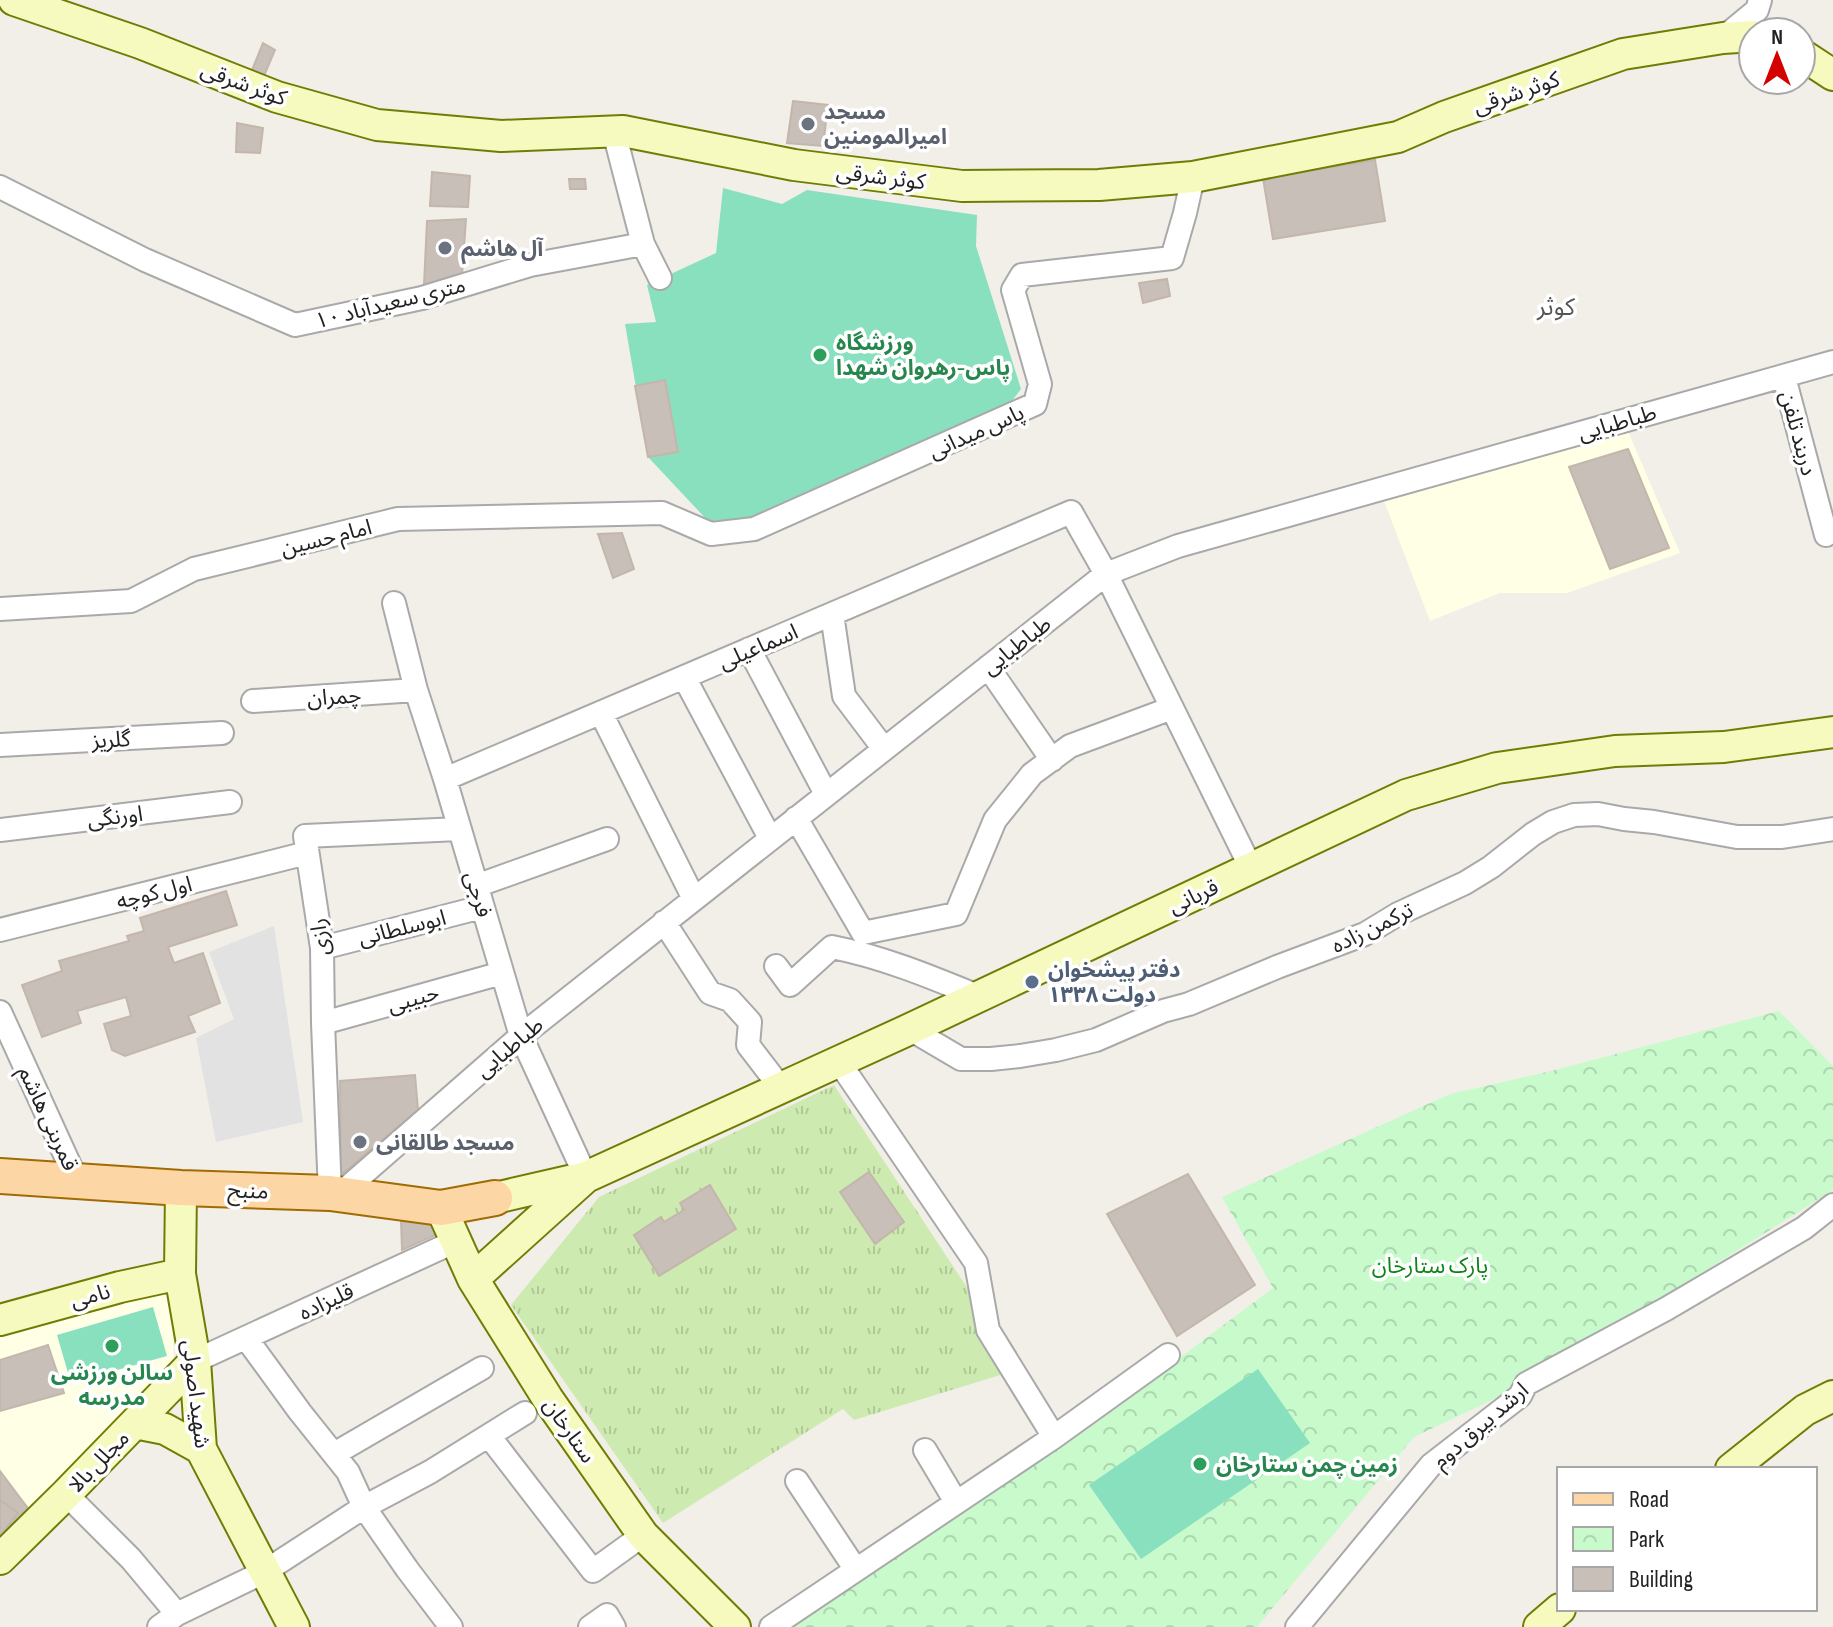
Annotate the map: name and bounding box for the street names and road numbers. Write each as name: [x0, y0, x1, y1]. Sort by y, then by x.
street label: کوثر شرقی: [197, 56, 291, 113]
street label: کوثر شرقی: [1470, 66, 1564, 121]
street label: کوثر شرقی: [835, 159, 928, 196]
street label: ۱۰ متری سعیدآباد: [312, 272, 468, 335]
street label: دربند تلفن: [1773, 388, 1822, 479]
street label: پاس میدانی: [925, 399, 1029, 466]
street label: طباطبایی: [1575, 399, 1660, 448]
street label: امام حسین: [278, 514, 375, 565]
street label: طباطبایی: [977, 611, 1057, 682]
street label: اسماعیلی: [715, 619, 802, 676]
street label: چمران: [306, 682, 362, 713]
street label: گلریز: [90, 726, 132, 755]
street label: اورنگی: [86, 801, 145, 834]
street label: فرجی: [458, 868, 497, 921]
street label: اول کوچه: [114, 871, 195, 916]
street label: قربانی: [1164, 874, 1223, 921]
street label: ترکمن زاده: [1327, 897, 1418, 960]
street label: ابوسلطانی: [356, 905, 449, 952]
street label: رازی: [305, 917, 336, 957]
street label: حبیبی: [384, 979, 442, 1020]
street label: طباطبایی: [470, 1012, 549, 1084]
street label: قمربنی هاشم: [10, 1062, 84, 1176]
street label: منبح: [227, 1177, 269, 1208]
street label: نامی: [68, 1278, 113, 1315]
street label: قلیزاده: [295, 1278, 358, 1327]
street label: شهید اصولی: [175, 1338, 216, 1450]
street label: ارشد بیرق دوم: [1427, 1377, 1536, 1477]
street label: ستارخان: [537, 1393, 601, 1469]
street label: مجلل بالا: [63, 1425, 135, 1499]

